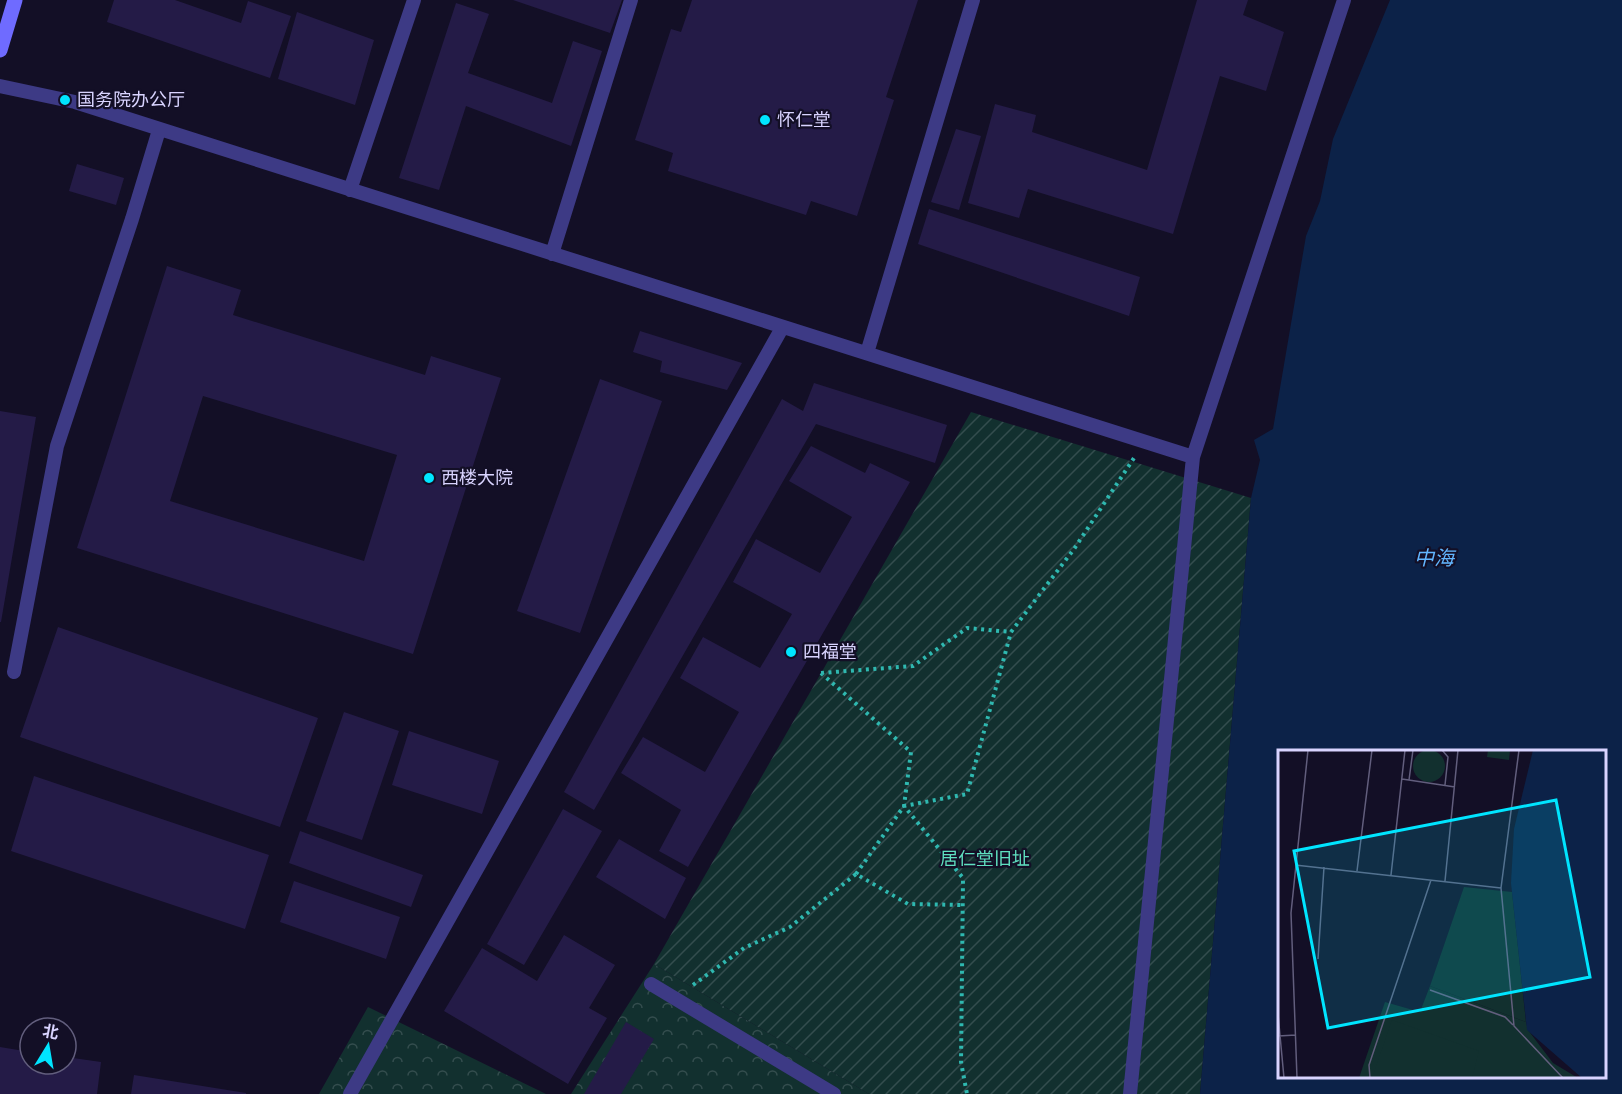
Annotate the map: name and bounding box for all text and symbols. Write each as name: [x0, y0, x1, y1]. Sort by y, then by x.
place label: 国务院办公厅: [77, 88, 185, 110]
marker: 国务院办公厅: [58, 93, 72, 107]
place label: 怀仁堂: [777, 108, 831, 130]
marker: 怀仁堂: [758, 113, 772, 127]
place label: 西楼大院: [441, 466, 513, 488]
marker: 西楼大院: [422, 471, 436, 485]
water label: 中海: [1414, 545, 1457, 569]
place label: 四福堂: [803, 640, 857, 662]
marker: 四福堂: [784, 645, 798, 659]
inset map: [1278, 750, 1607, 1079]
park label: 居仁堂旧址: [940, 847, 1030, 869]
north arrow: [18, 1016, 78, 1076]
text: 北: [41, 1020, 61, 1043]

